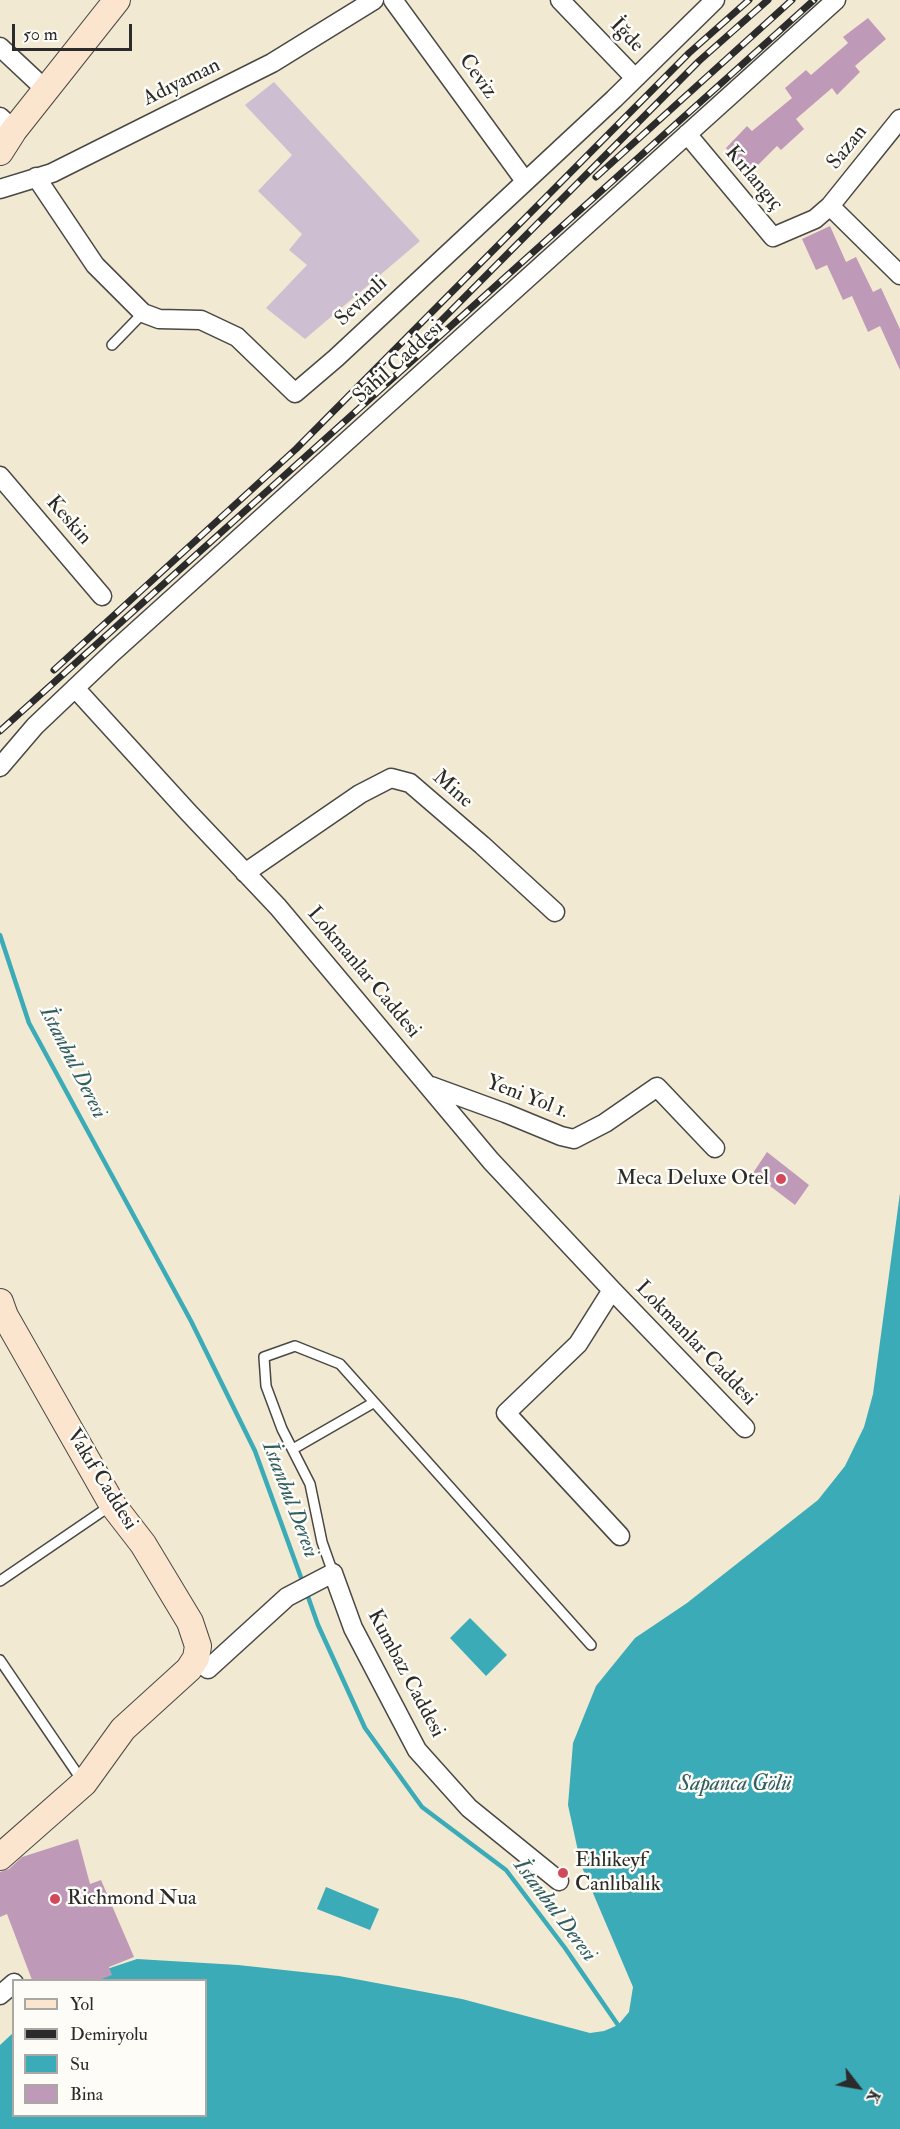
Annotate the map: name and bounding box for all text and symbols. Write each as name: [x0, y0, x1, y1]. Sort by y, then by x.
scale bar: [15, 12, 135, 50]
street label: İğde: [604, 14, 648, 58]
text: 50 m: [23, 23, 58, 46]
street label: Ceviz: [452, 50, 502, 104]
street label: Adıyaman: [139, 54, 225, 112]
street label: Sazan: [822, 121, 874, 175]
street label: Kırlangıç: [719, 141, 787, 217]
street label: Sevimli: [331, 272, 393, 332]
street label: Sahil Caddesi: [349, 316, 449, 410]
street label: Keskin: [40, 491, 96, 551]
street label: Mine: [427, 766, 477, 814]
street label: Lokmanlar Caddesi: [301, 902, 425, 1044]
water label: İstanbul Deresi: [32, 1003, 112, 1123]
street label: Yeni Yol 1.: [482, 1071, 572, 1125]
place label: Meca Deluxe Otel: [616, 1166, 769, 1192]
marker: Meca Deluxe Otel: [774, 1172, 788, 1186]
street label: Lokmanlar Caddesi: [629, 1276, 761, 1412]
street label: Vakıf Caddesi: [60, 1425, 142, 1535]
water label: İstanbul Deresi: [255, 1438, 323, 1562]
street label: Kumbaz Caddesi: [361, 1606, 449, 1742]
water label: Sapanca Gölü: [679, 1772, 791, 1798]
place label: Ehlikeyf Canlıbalık: [575, 1848, 661, 1898]
water label: İstanbul Deresi: [507, 1854, 601, 1968]
marker: Ehlikeyf Canlıbalık: [556, 1866, 570, 1880]
place label: Richmond Nua: [67, 1886, 197, 1912]
marker: Richmond Nua: [48, 1892, 62, 1906]
legend: [12, 1979, 207, 2117]
text: Yol: [70, 1993, 94, 2016]
text: Demiryolu: [70, 2023, 148, 2046]
text: Su: [70, 2053, 89, 2076]
north arrow: [828, 2057, 888, 2117]
text: Bina: [70, 2083, 103, 2106]
text: K: [862, 2086, 885, 2106]

